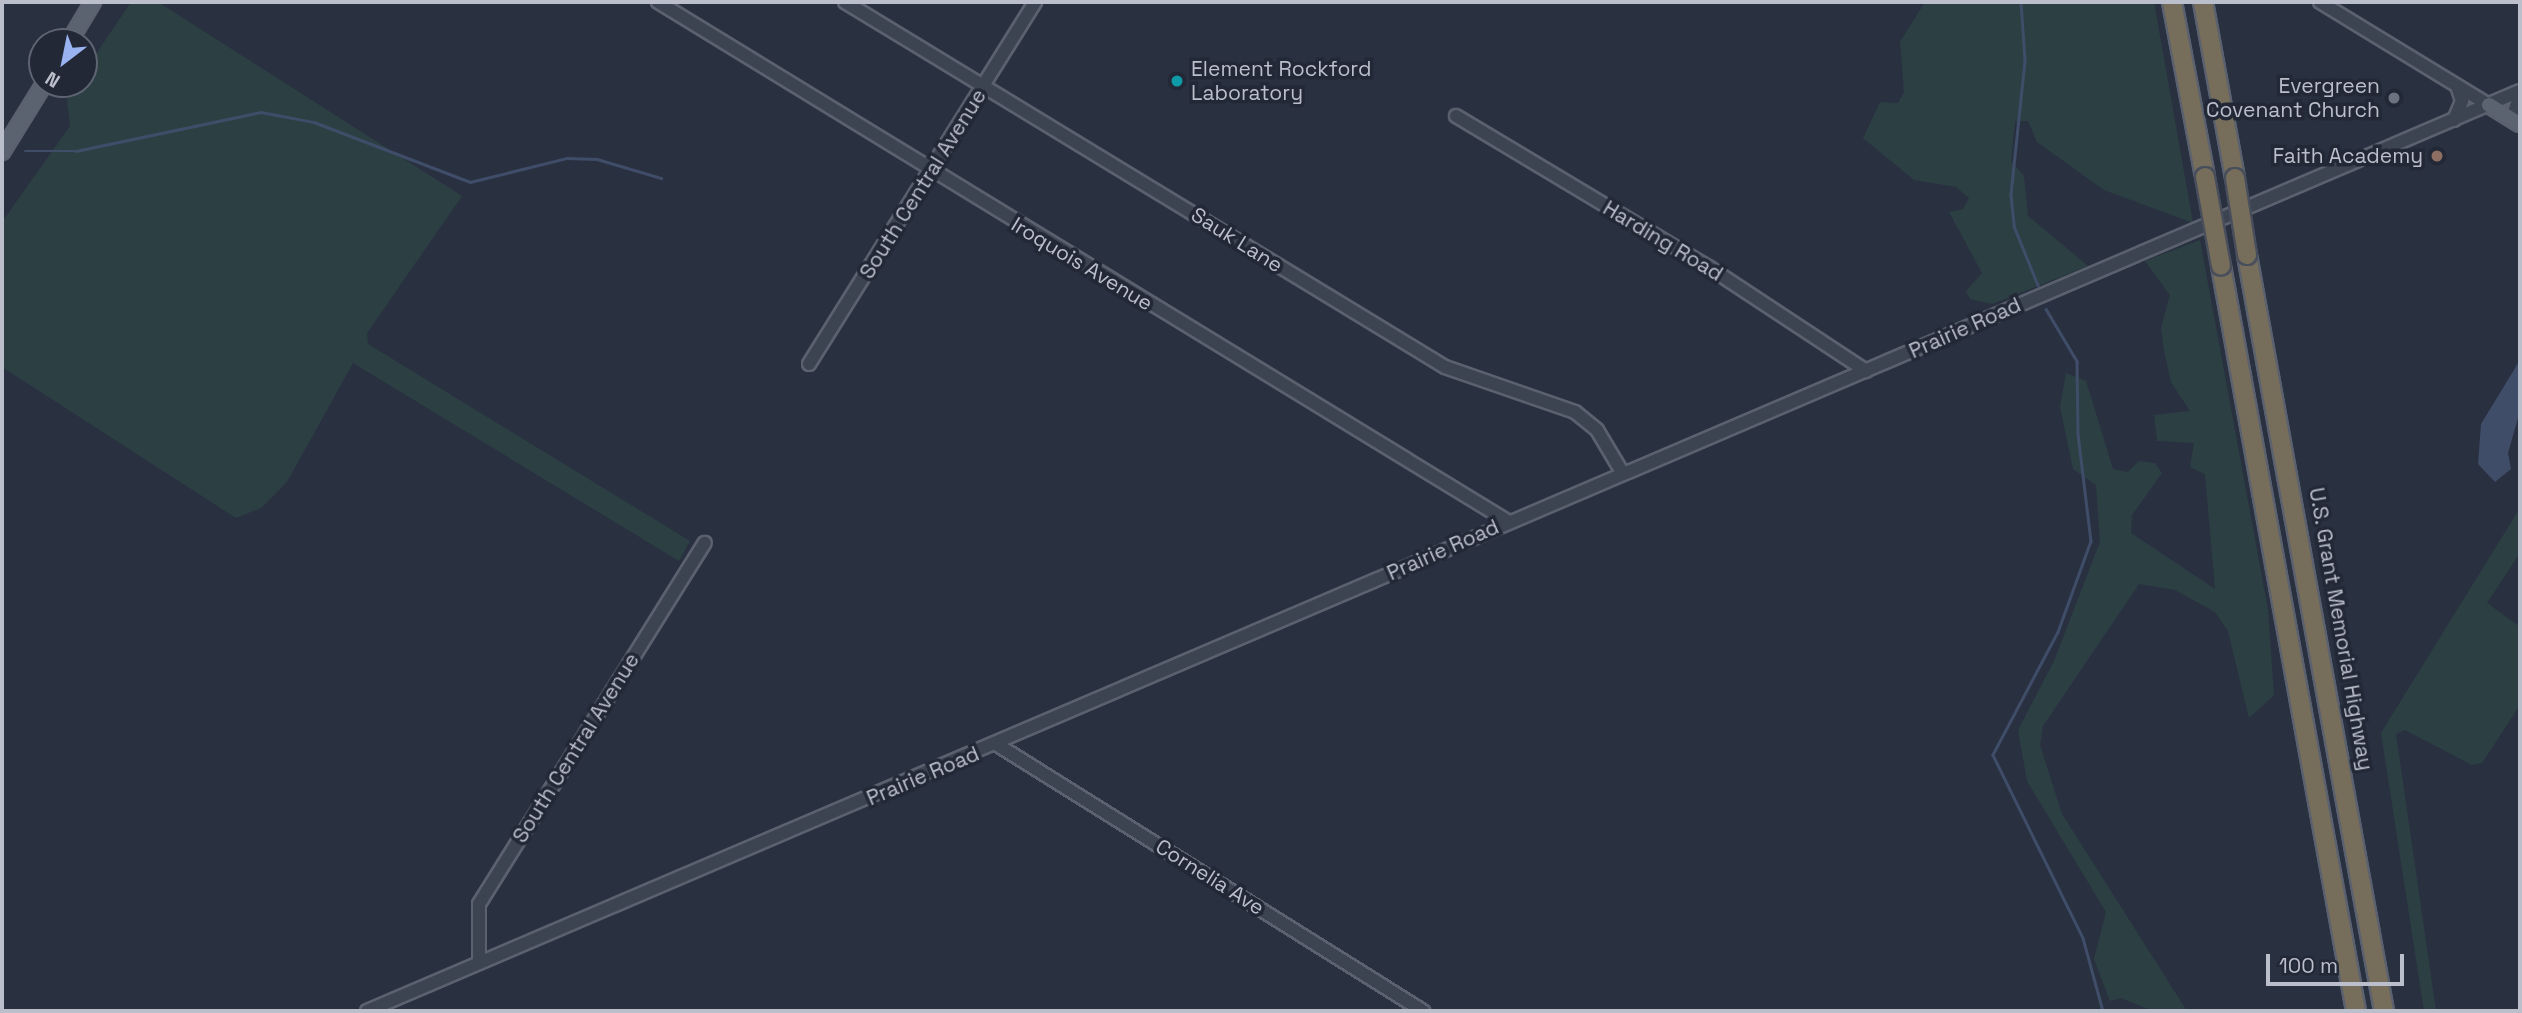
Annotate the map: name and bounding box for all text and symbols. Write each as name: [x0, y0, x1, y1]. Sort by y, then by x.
north arrow: [28, 28, 98, 98]
place label: Element Rockford Laboratory: [1191, 56, 1371, 106]
text: N: [41, 66, 65, 94]
marker: Element Rockford Laboratory: [1169, 73, 1185, 89]
place label: Evergreen Covenant Church: [2206, 73, 2380, 123]
street label: South Central Avenue: [854, 84, 992, 284]
marker: Evergreen Covenant Church: [2386, 90, 2402, 106]
place label: Faith Academy: [2272, 143, 2423, 169]
marker: Faith Academy: [2429, 148, 2445, 164]
street label: Harding Road: [1598, 195, 1728, 287]
street label: Sauk Lane: [1187, 202, 1287, 278]
street label: Iroquois Avenue: [1007, 212, 1157, 316]
street label: Prairie Road: [1905, 292, 2025, 364]
street label: U.S. Grant Memorial Highway: [2304, 485, 2378, 773]
street label: Prairie Road: [1383, 514, 1503, 586]
street label: South Central Avenue: [507, 648, 645, 848]
street label: Prairie Road: [863, 741, 983, 811]
street label: Cornelia Ave: [1151, 834, 1269, 920]
scale bar: [2270, 940, 2408, 984]
text: 100 m: [2279, 952, 2338, 979]

